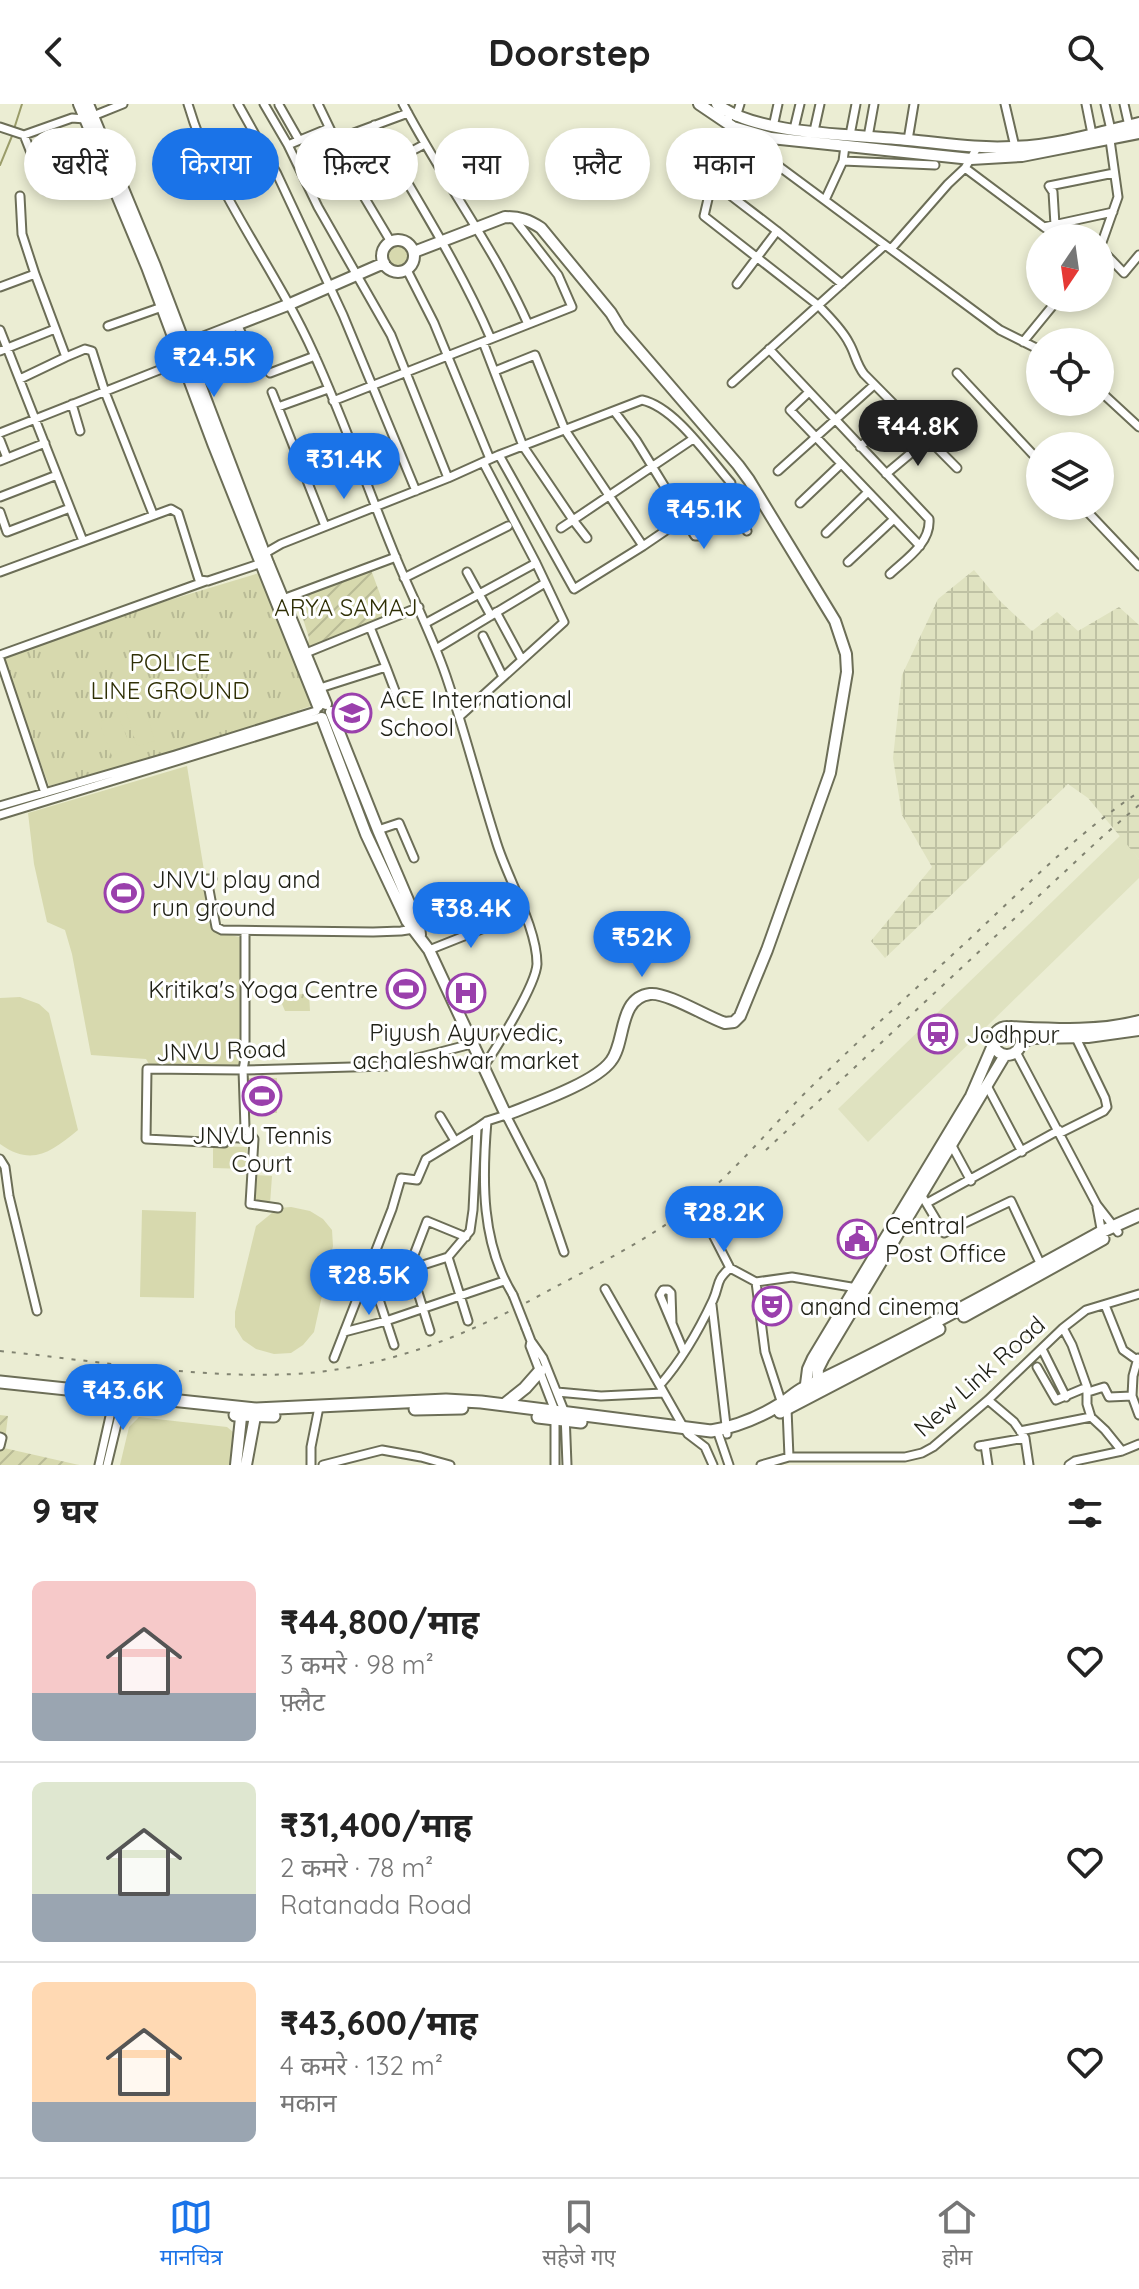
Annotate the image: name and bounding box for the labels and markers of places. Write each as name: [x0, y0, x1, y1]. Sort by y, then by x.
pin: ₹24.5K: [149, 331, 279, 399]
pin: ₹44.8K: [853, 400, 983, 468]
pin: ₹31.4K: [279, 433, 409, 501]
pin: ₹45.1K: [639, 483, 769, 551]
place label: ACE International School: [380, 684, 572, 742]
school or university icon: ACE International School: [331, 692, 373, 734]
place label: JNVU play and run ground: [152, 864, 321, 922]
sports icon: JNVU play and run ground: [103, 872, 145, 914]
pin: ₹38.4K: [406, 882, 536, 950]
pin: ₹52K: [595, 911, 689, 979]
sports icon: Kritika's Yoga Centre: [385, 968, 427, 1010]
hospital icon: Piyush Ayurvedic, achaleshwar market: [445, 972, 487, 1014]
place label: Kritika's Yoga Centre: [148, 974, 378, 1004]
station icon: Jodhpur: [917, 1013, 959, 1055]
place label: Piyush Ayurvedic, achaleshwar market: [352, 1017, 580, 1075]
place label: Jodhpur: [966, 1019, 1060, 1049]
sports icon: JNVU Tennis Court: [241, 1075, 283, 1117]
place label: JNVU Tennis Court: [192, 1120, 332, 1178]
pin: ₹28.2K: [659, 1186, 789, 1254]
place label: Central Post Office: [885, 1210, 1006, 1268]
public building icon: Central Post Office: [836, 1218, 878, 1260]
pin: ₹28.5K: [304, 1249, 434, 1317]
theatre icon: anand cinema: [751, 1285, 793, 1327]
place label: anand cinema: [800, 1291, 959, 1321]
pin: ₹43.6K: [58, 1364, 188, 1432]

